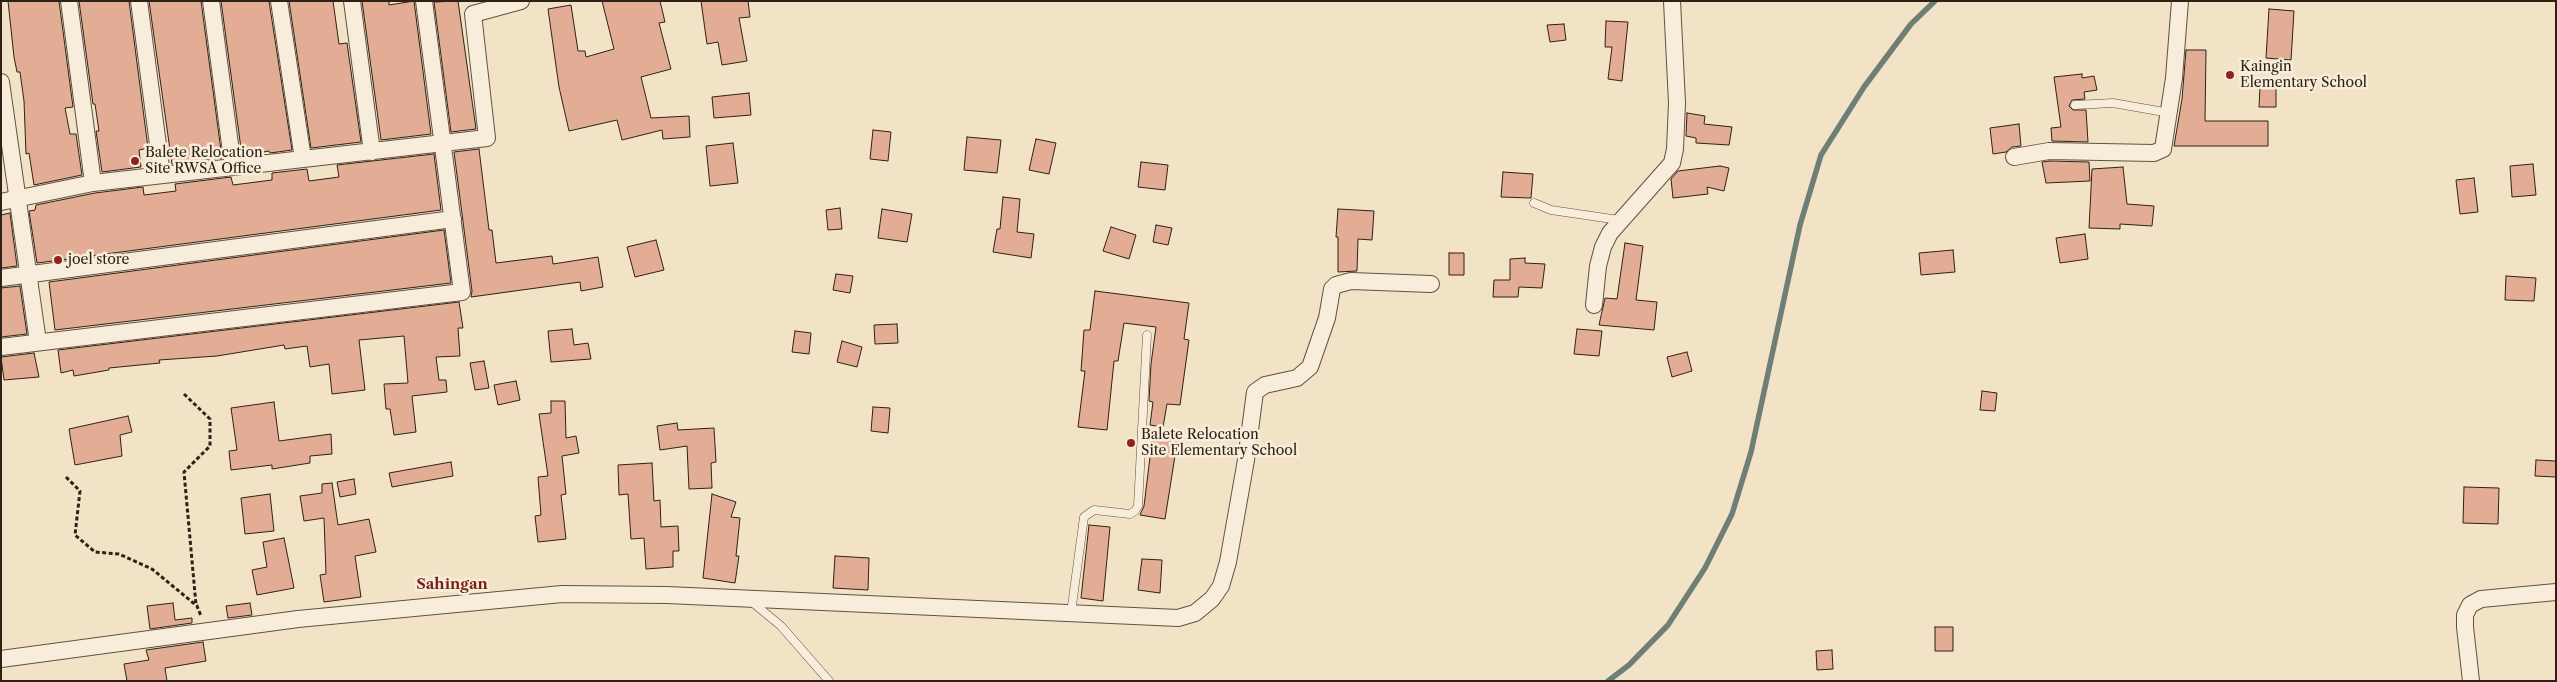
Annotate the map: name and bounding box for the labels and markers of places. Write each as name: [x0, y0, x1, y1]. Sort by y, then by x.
place label: Kaingin Elementary School: [2240, 59, 2367, 92]
marker: Kaingin Elementary School: [2224, 69, 2236, 81]
place label: Balete Relocation Site RWSA Office: [145, 145, 263, 178]
marker: Balete Relocation Site RWSA Office: [129, 155, 141, 167]
place label: joel store: [68, 252, 129, 268]
marker: joel store: [52, 254, 64, 266]
place label: Balete Relocation Site Elementary School: [1141, 427, 1297, 460]
marker: Balete Relocation Site Elementary School: [1125, 437, 1137, 449]

